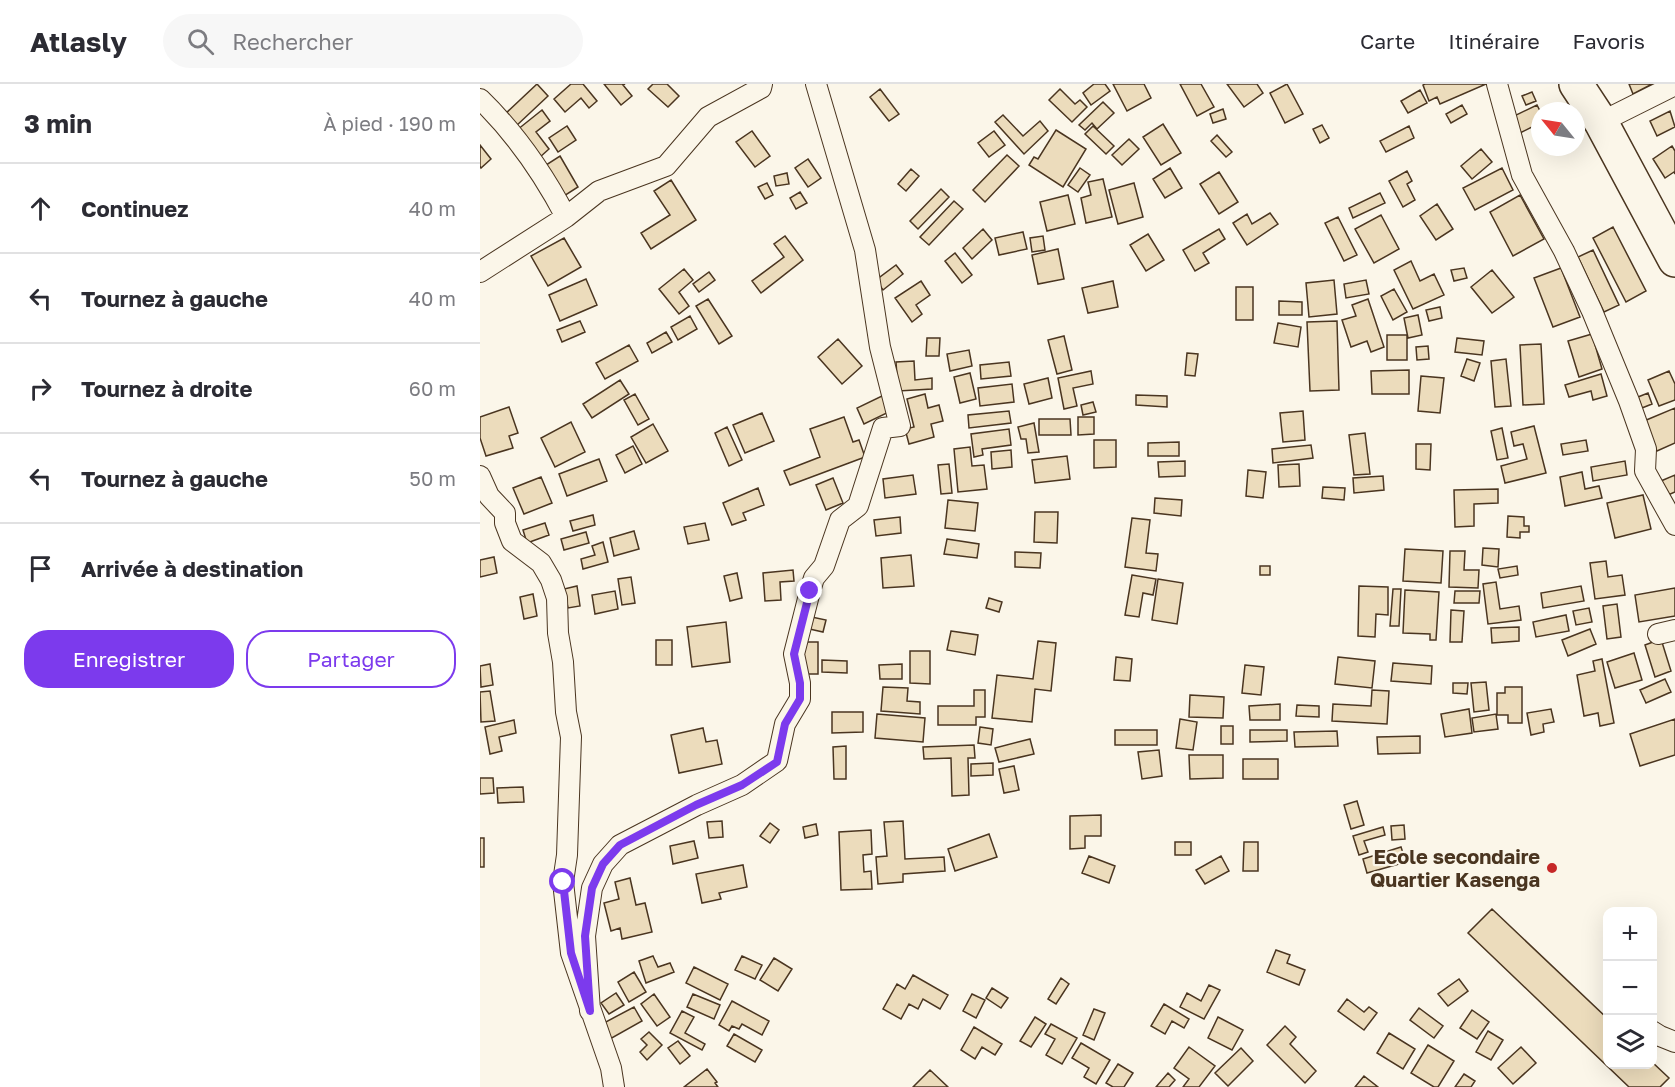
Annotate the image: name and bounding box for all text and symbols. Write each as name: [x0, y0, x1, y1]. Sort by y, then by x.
search box: [163, 14, 583, 68]
text: Atlasly: [30, 25, 127, 58]
icon: search: [184, 25, 217, 58]
text: Rechercher: [232, 28, 353, 55]
text: Carte: [1360, 28, 1415, 54]
text: Itinéraire: [1448, 28, 1540, 54]
text: Favoris: [1573, 28, 1645, 54]
north arrow: [1531, 102, 1585, 156]
text: 3 min: [24, 108, 92, 139]
text: À pied · 190 m: [323, 111, 456, 135]
icon: ahead: [24, 192, 57, 225]
text: Continuez: [81, 195, 188, 222]
text: 40 m: [409, 196, 456, 220]
icon: left: [24, 282, 57, 315]
text: Tournez à gauche: [81, 285, 268, 312]
text: 40 m: [409, 286, 456, 310]
icon: right: [24, 372, 57, 405]
text: Tournez à droite: [81, 375, 252, 402]
text: 60 m: [409, 376, 456, 400]
icon: left: [24, 462, 57, 495]
text: Tournez à gauche: [81, 465, 268, 492]
text: 50 m: [409, 466, 456, 490]
icon: arrive: [24, 552, 57, 585]
text: Arrivée à destination: [81, 555, 303, 582]
route end: [796, 577, 822, 603]
button: Enregistrer: [24, 630, 234, 688]
button: Partager: [246, 630, 456, 688]
place label: Ecole secondaire Quartier Kasenga: [1370, 844, 1540, 891]
marker: Ecole secondaire Quartier Kasenga: [1545, 861, 1559, 875]
route start: [549, 868, 575, 894]
map controls: [1603, 907, 1657, 1069]
button: +: [1603, 907, 1657, 961]
button: −: [1603, 961, 1657, 1015]
button: layers: [1603, 1015, 1657, 1069]

